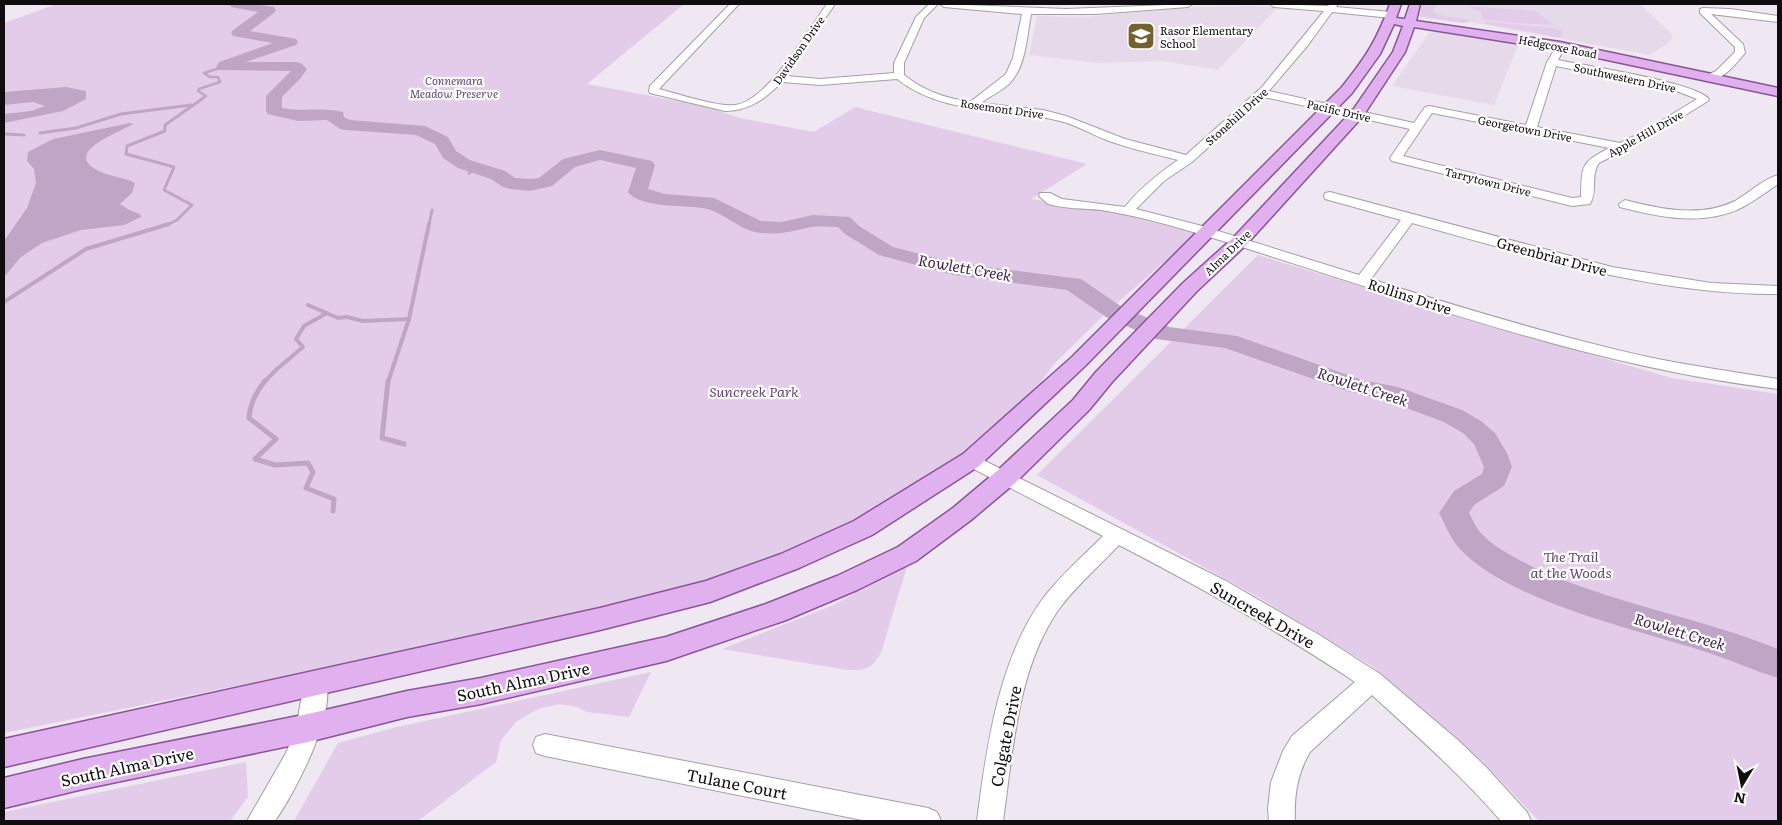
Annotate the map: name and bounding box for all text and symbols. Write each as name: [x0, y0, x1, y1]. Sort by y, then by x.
street label: Davidson Drive: [768, 12, 828, 88]
school or university icon: Rasor Elementary School: [1126, 21, 1156, 51]
place label: Rasor Elementary School: [1160, 22, 1254, 51]
street label: Hedgcoxe Road: [1517, 31, 1599, 62]
street label: Southwestern Drive: [1572, 58, 1678, 96]
park label: Connemara Meadow Preserve: [410, 72, 498, 101]
street label: Stonehill Drive: [1201, 83, 1271, 149]
street label: Rosemont Drive: [959, 94, 1045, 122]
street label: Pacific Drive: [1305, 95, 1373, 125]
street label: Apple Hill Drive: [1604, 106, 1686, 160]
street label: Georgetown Drive: [1477, 111, 1574, 145]
street label: Tarrytown Drive: [1443, 163, 1533, 200]
street label: Alma Drive: [1200, 225, 1254, 278]
street label: Greenbriar Drive: [1495, 232, 1609, 280]
water label: Rowlett Creek: [916, 247, 1014, 287]
street label: Rollins Drive: [1366, 273, 1454, 319]
water label: Rowlett Creek: [1315, 360, 1412, 412]
park label: Suncreek Park: [709, 381, 799, 401]
park label: The Trail at the Woods: [1530, 546, 1612, 582]
street label: Suncreek Drive: [1206, 574, 1320, 654]
water label: Rowlett Creek: [1631, 606, 1729, 656]
street label: South Alma Drive: [454, 655, 592, 707]
street label: Colgate Drive: [983, 683, 1027, 789]
street label: South Alma Drive: [58, 740, 196, 792]
north arrow: [1717, 760, 1767, 810]
street label: Tulane Court: [685, 761, 790, 805]
text: N: [1732, 788, 1747, 810]

